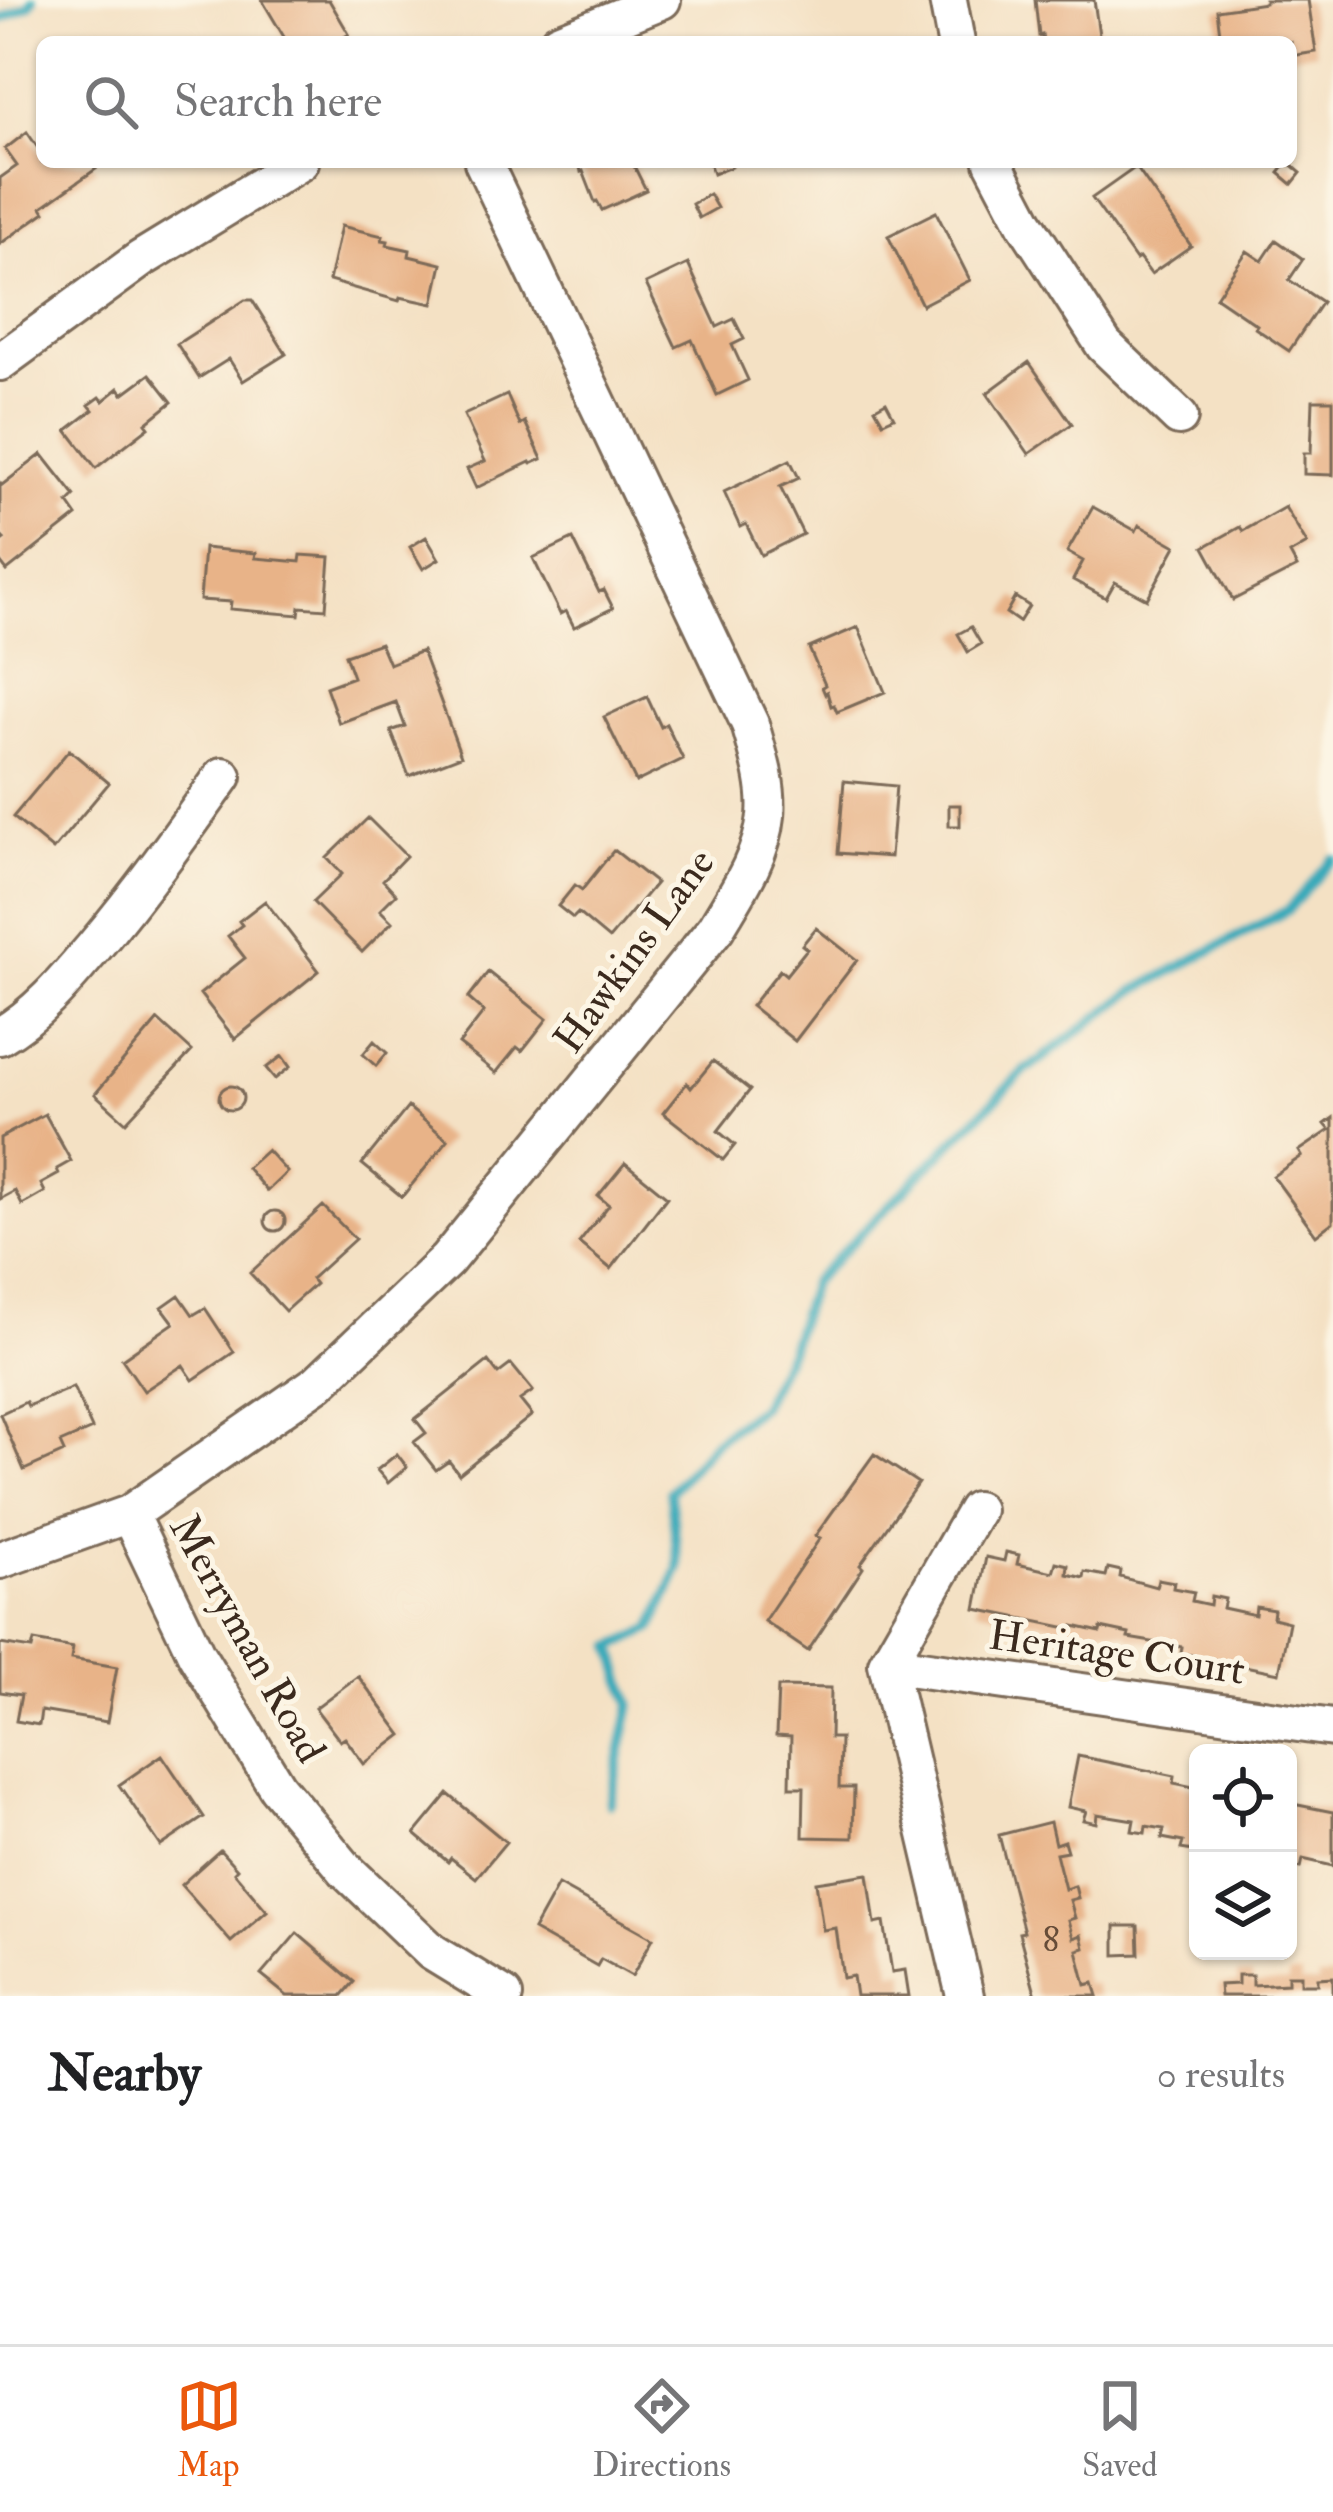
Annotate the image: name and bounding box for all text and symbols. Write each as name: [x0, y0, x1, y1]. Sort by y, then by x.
search box: [36, 36, 1297, 168]
icon: search: [78, 69, 144, 135]
text: Search here: [174, 74, 382, 130]
street label: Hawkins Lane: [543, 839, 726, 1064]
street label: Merryman Road: [158, 1506, 337, 1772]
street label: Heritage Court: [985, 1609, 1248, 1697]
map controls: [1189, 1744, 1297, 1960]
button: locate: [1189, 1744, 1297, 1852]
button: layers: [1189, 1852, 1297, 1960]
house number: 8: [1043, 1917, 1059, 1962]
text: Nearby: [48, 2042, 201, 2106]
text: 0 results: [1157, 2050, 1285, 2099]
tab: Map: [176, 2373, 242, 2486]
tab: Directions: [593, 2373, 731, 2486]
tab: Saved: [1082, 2373, 1157, 2486]

